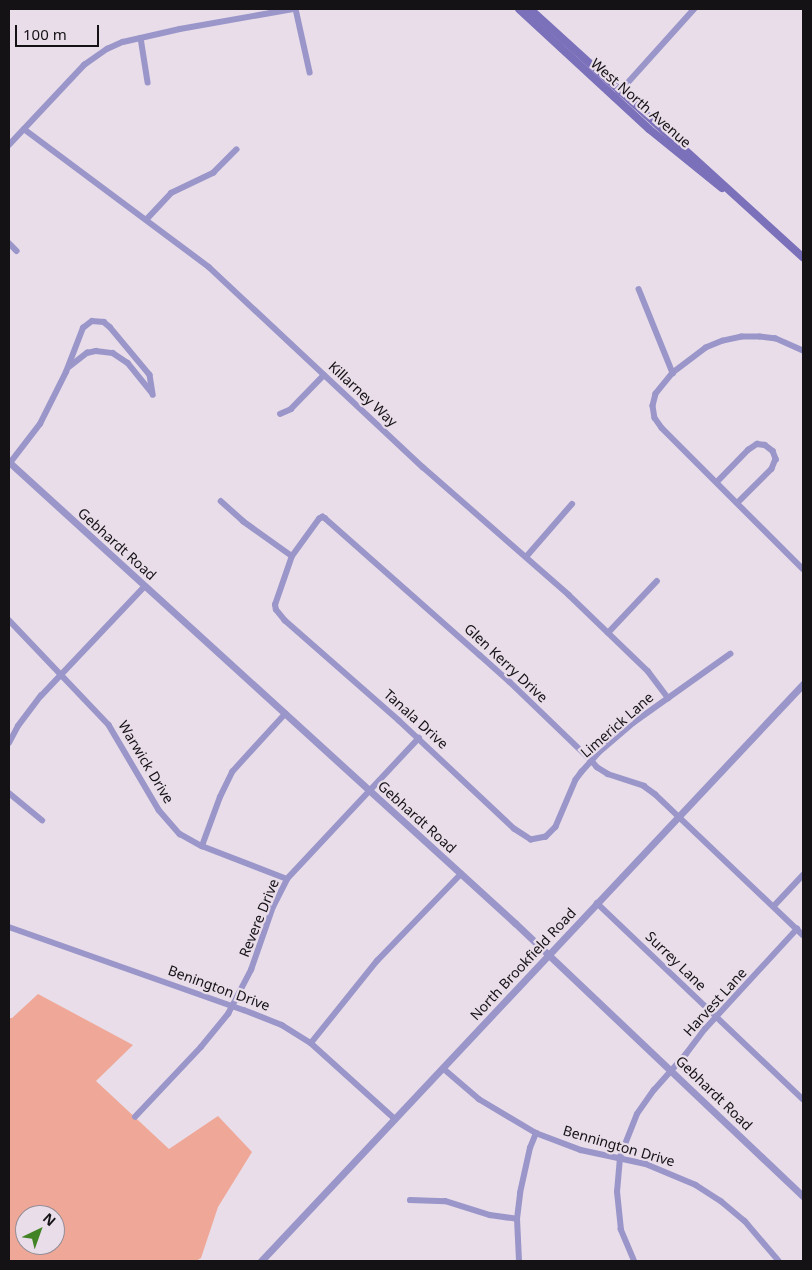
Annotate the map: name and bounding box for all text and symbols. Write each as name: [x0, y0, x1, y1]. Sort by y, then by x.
scale bar: [18, 15, 101, 47]
text: 100 m: [23, 24, 67, 44]
street label: West North Avenue: [587, 55, 695, 151]
street label: Killarney Way: [325, 358, 401, 430]
street label: Gebhardt Road: [74, 504, 160, 584]
street label: Glen Kerry Drive: [461, 620, 551, 706]
street label: Tanala Drive: [380, 686, 452, 752]
street label: Limerick Lane: [577, 689, 657, 761]
street label: Warwick Drive: [115, 718, 177, 806]
street label: Gebhardt Road: [374, 777, 460, 857]
street label: Revere Drive: [236, 876, 282, 960]
street label: North Brookfield Road: [467, 904, 579, 1024]
street label: Surrey Lane: [642, 928, 710, 994]
street label: Benington Drive: [166, 962, 272, 1014]
street label: Harvest Lane: [680, 964, 750, 1040]
street label: Gebhardt Road: [672, 1052, 756, 1134]
street label: Bennington Drive: [561, 1122, 677, 1170]
north arrow: [15, 1205, 65, 1255]
text: N: [39, 1208, 60, 1230]

